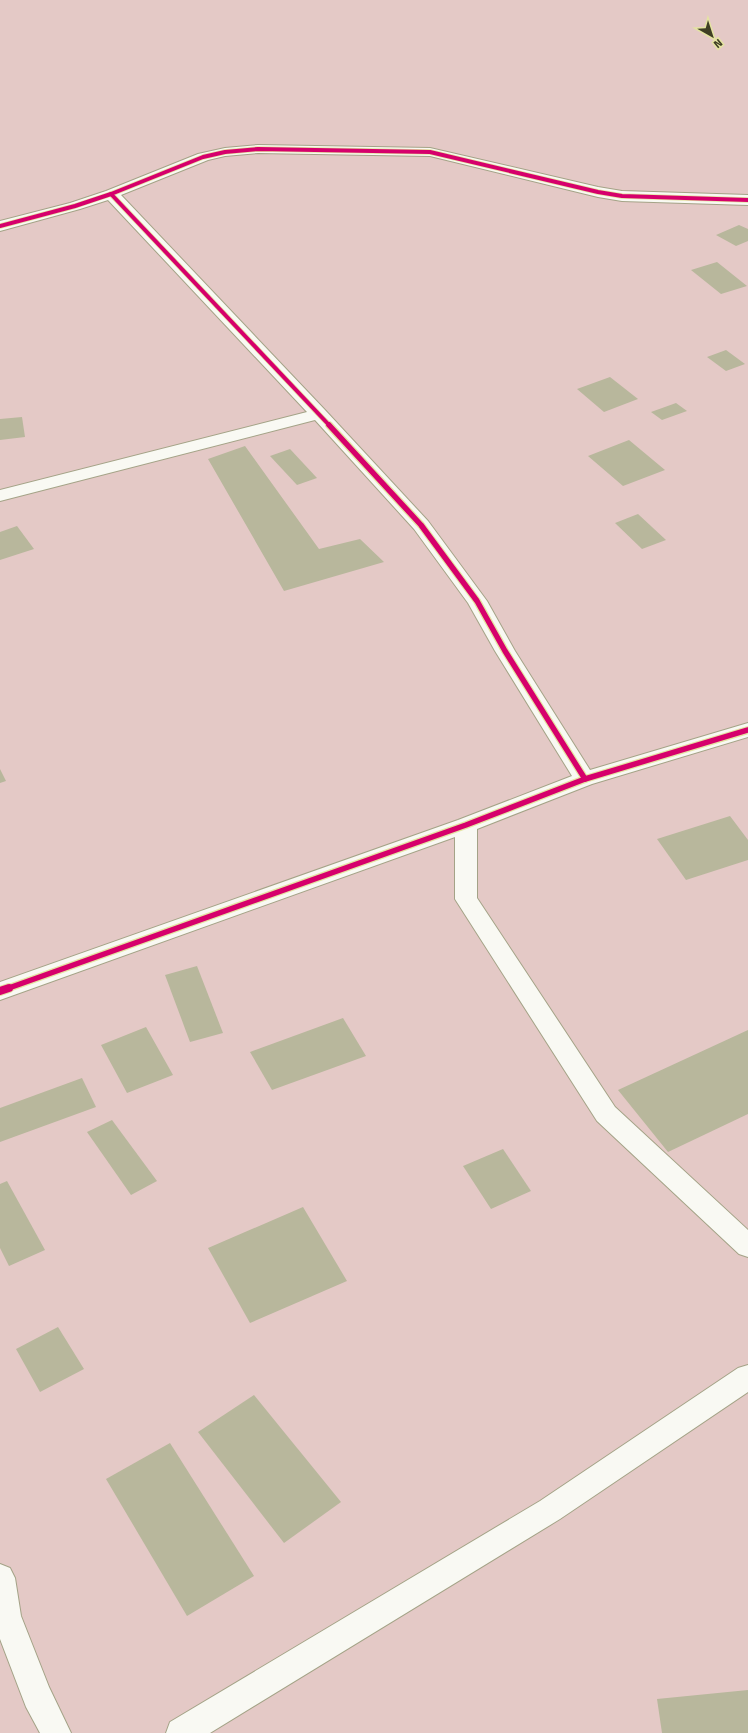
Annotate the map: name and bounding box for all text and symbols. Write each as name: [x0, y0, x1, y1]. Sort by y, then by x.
north arrow: [692, 16, 732, 56]
text: N: [711, 36, 725, 51]

